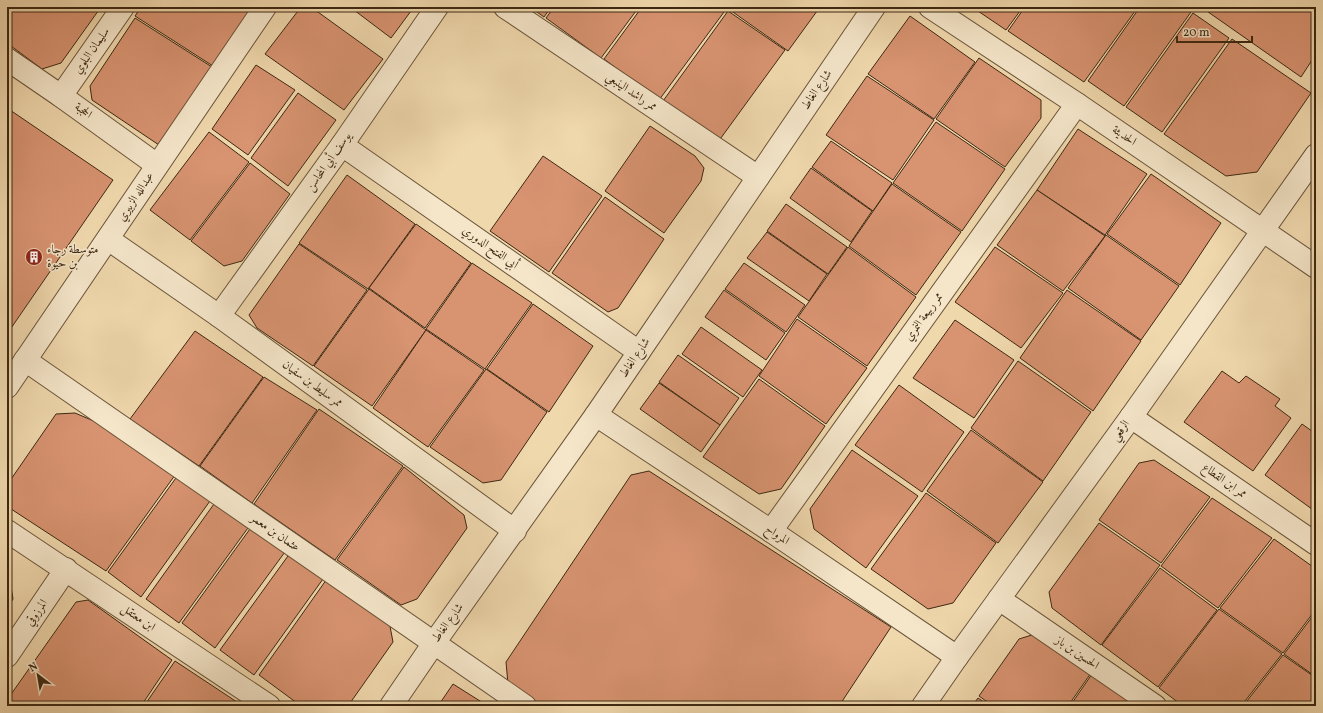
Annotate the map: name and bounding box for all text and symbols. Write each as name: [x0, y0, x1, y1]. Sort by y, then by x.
scale bar: [1177, 18, 1252, 44]
street label: سليمان البلوي: [70, 24, 115, 78]
text: 20 m: [1183, 25, 1210, 41]
street label: شارع الغاط: [798, 67, 838, 114]
street label: ممر راشد الينبعي: [601, 69, 660, 117]
street label: الحجبة: [71, 99, 95, 123]
street label: الحديثة: [1109, 122, 1140, 150]
street label: يوسف أبي المحاسن: [302, 128, 357, 195]
street label: عبدالله الزبيري: [114, 169, 159, 225]
street label: أبي الفتح الدوري: [458, 222, 522, 275]
place label: متوسطة رجاء بن حيوة: [47, 242, 99, 272]
building icon: متوسطة رجاء بن حيوة: [24, 247, 44, 267]
street label: ممر ربيعة النمري: [901, 290, 948, 345]
street label: شارع الغاط: [616, 335, 656, 382]
street label: ممر سليط بن سفيان: [279, 357, 345, 411]
street label: الرقعي: [1108, 417, 1137, 447]
street label: ممر ابن القطاع: [1197, 460, 1249, 504]
street label: عثمان بن معمر: [246, 509, 303, 556]
street label: المرواح: [760, 521, 793, 551]
street label: المرزوقي: [22, 596, 53, 630]
street label: شارع الغاط: [428, 600, 469, 647]
street label: ابن معتقل: [118, 601, 159, 636]
street label: الحسين بن باز: [1051, 632, 1102, 674]
north arrow: [18, 655, 58, 695]
text: N: [26, 659, 41, 676]

